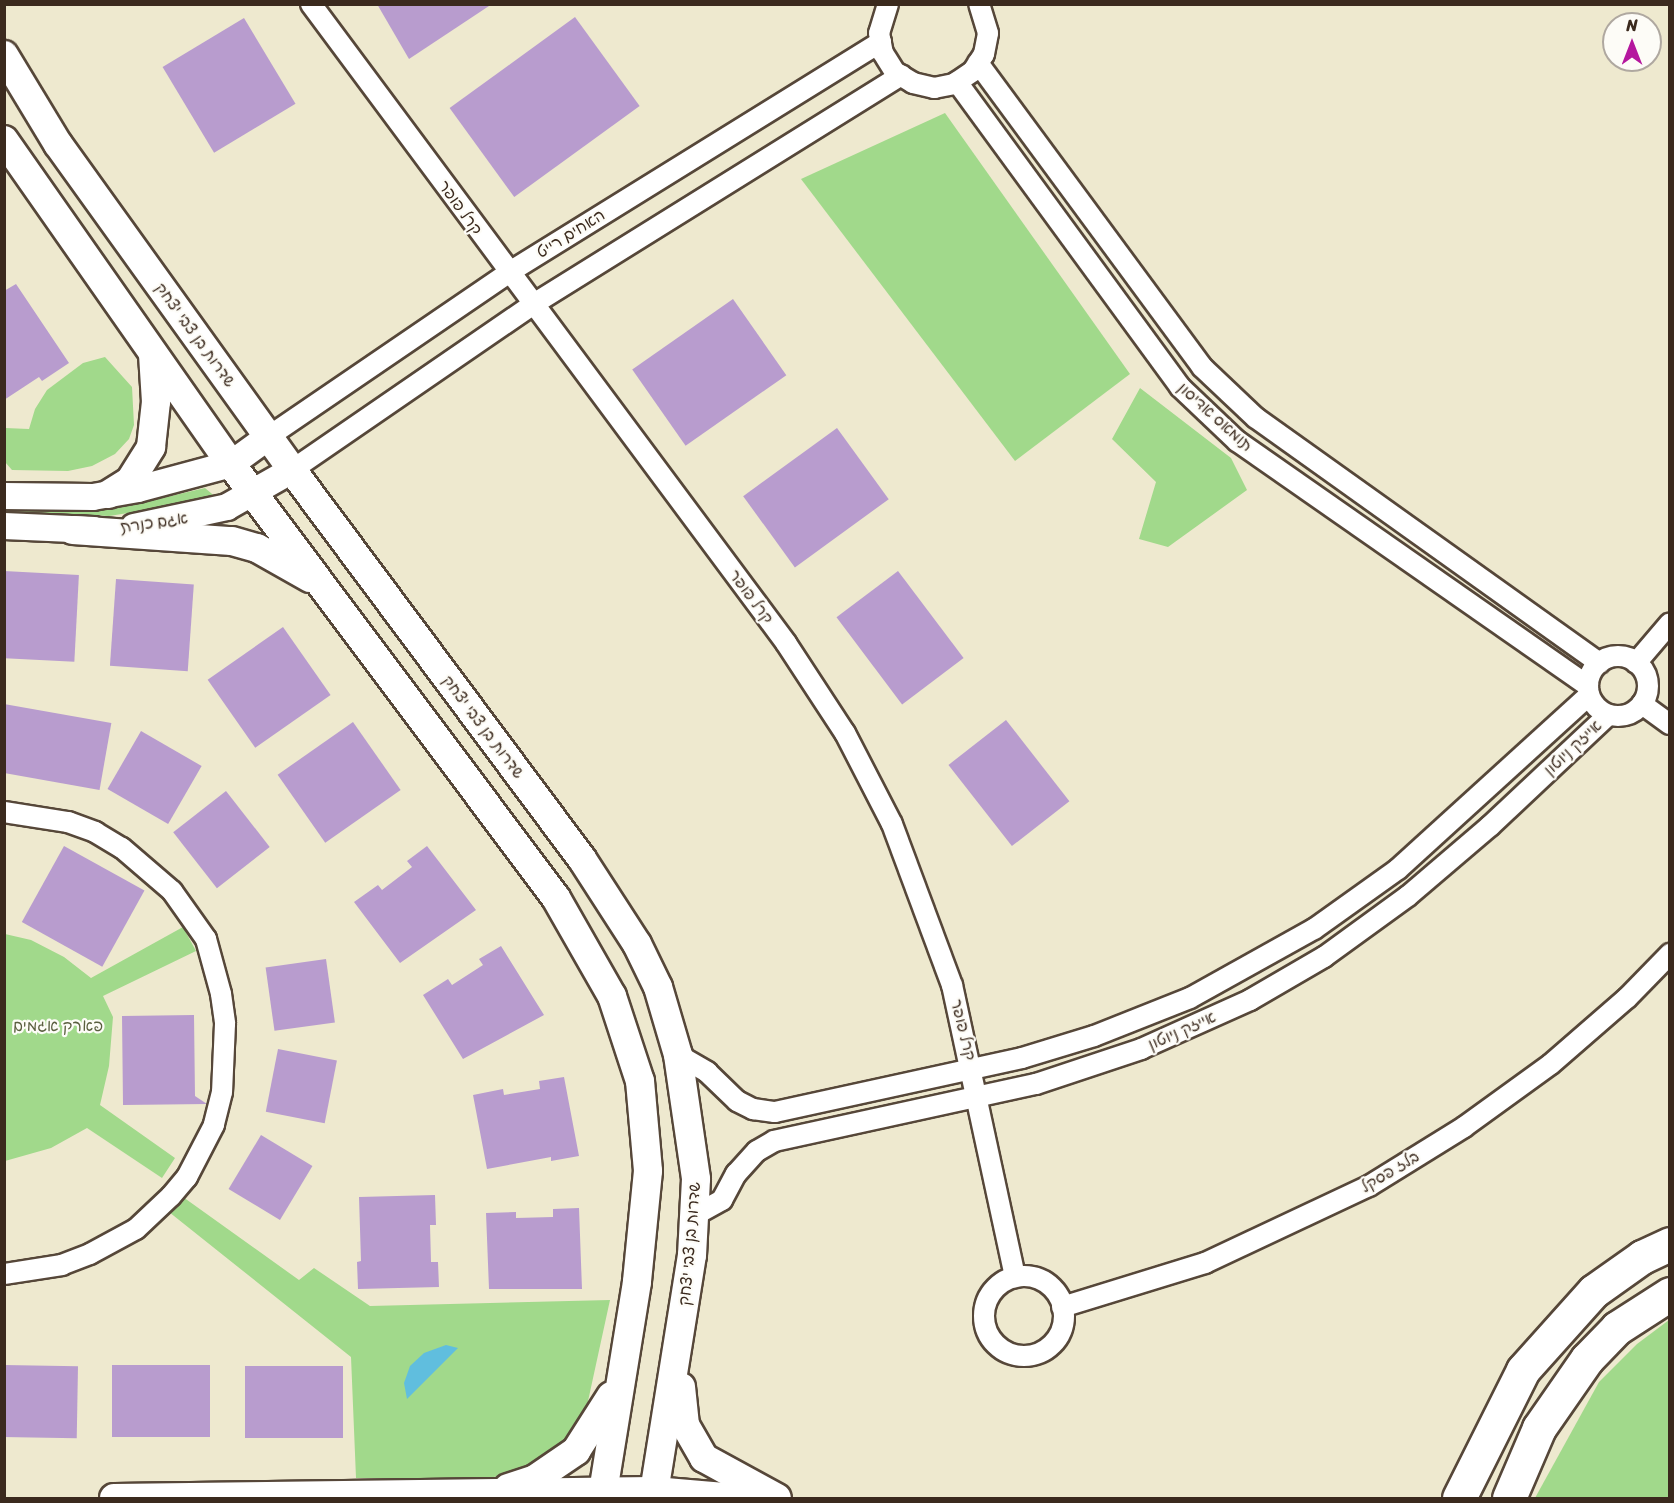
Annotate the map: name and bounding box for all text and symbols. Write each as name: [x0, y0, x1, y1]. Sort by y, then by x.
text: N: [1626, 11, 1638, 40]
north arrow: [1602, 12, 1662, 72]
street label: קרל פופר: [434, 177, 486, 239]
street label: האחים רייט: [533, 205, 609, 263]
street label: שדרות בן צבי יצחק: [151, 279, 239, 391]
street label: תומאס אדיסון: [1174, 378, 1256, 456]
street label: אגם כנרת: [119, 509, 189, 537]
street label: קרל פופר: [724, 566, 778, 628]
street label: שדרות בן צבי יצחק: [438, 672, 528, 782]
street label: אייזק ניוטון: [1540, 716, 1606, 780]
street label: קרל פופר: [946, 997, 980, 1063]
street label: אייזק ניוטון: [1145, 1008, 1219, 1054]
park label: פארק אגמים: [13, 1016, 103, 1036]
street label: בלז פסקל: [1357, 1147, 1423, 1197]
street label: שדרות בן צבי יצחק: [675, 1181, 705, 1307]

